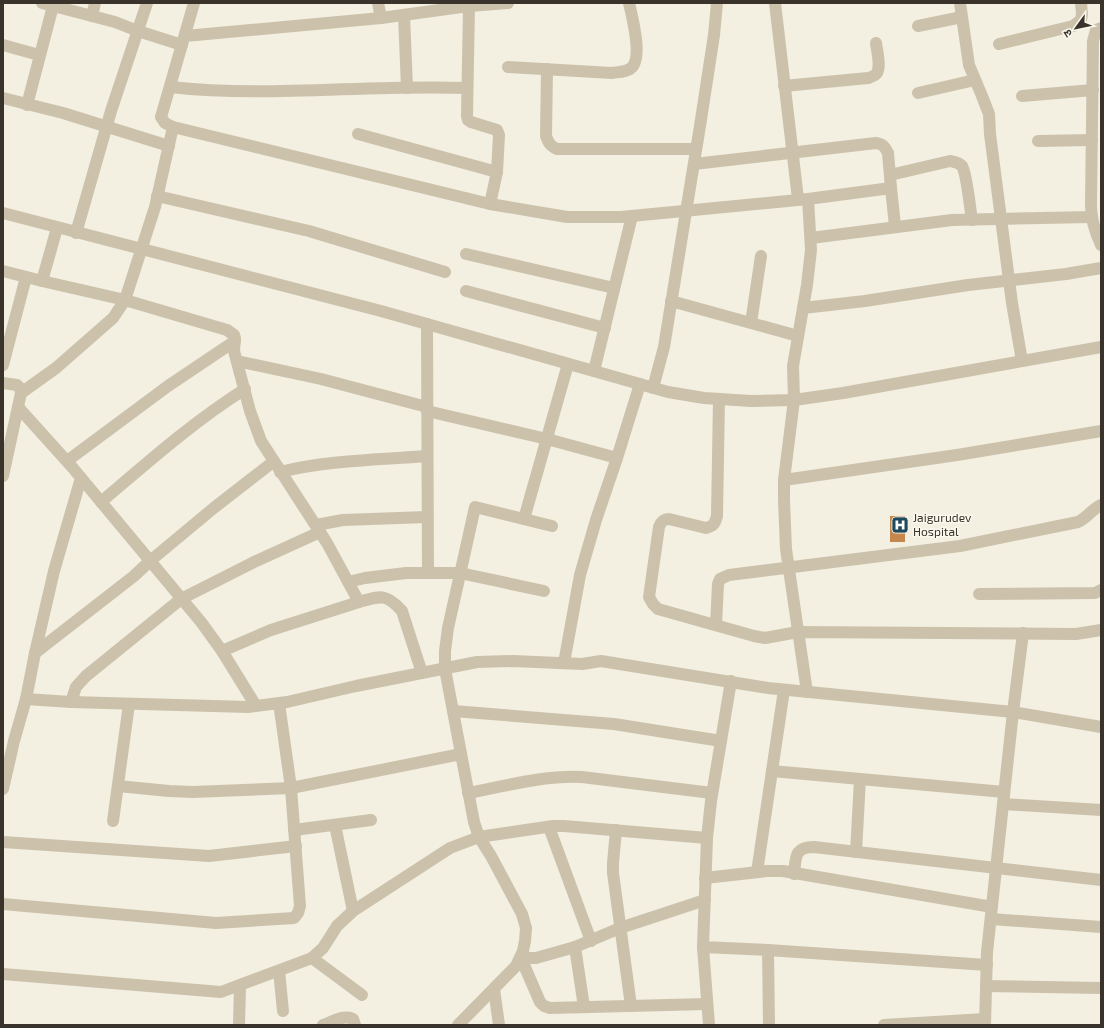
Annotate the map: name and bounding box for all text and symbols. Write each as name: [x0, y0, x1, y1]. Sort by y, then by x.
north arrow: [1056, 8, 1096, 48]
text: उ: [1060, 27, 1074, 40]
place label: Jaigurudev Hospital: [913, 510, 972, 538]
hospital icon: Jaigurudev Hospital: [890, 515, 910, 535]

